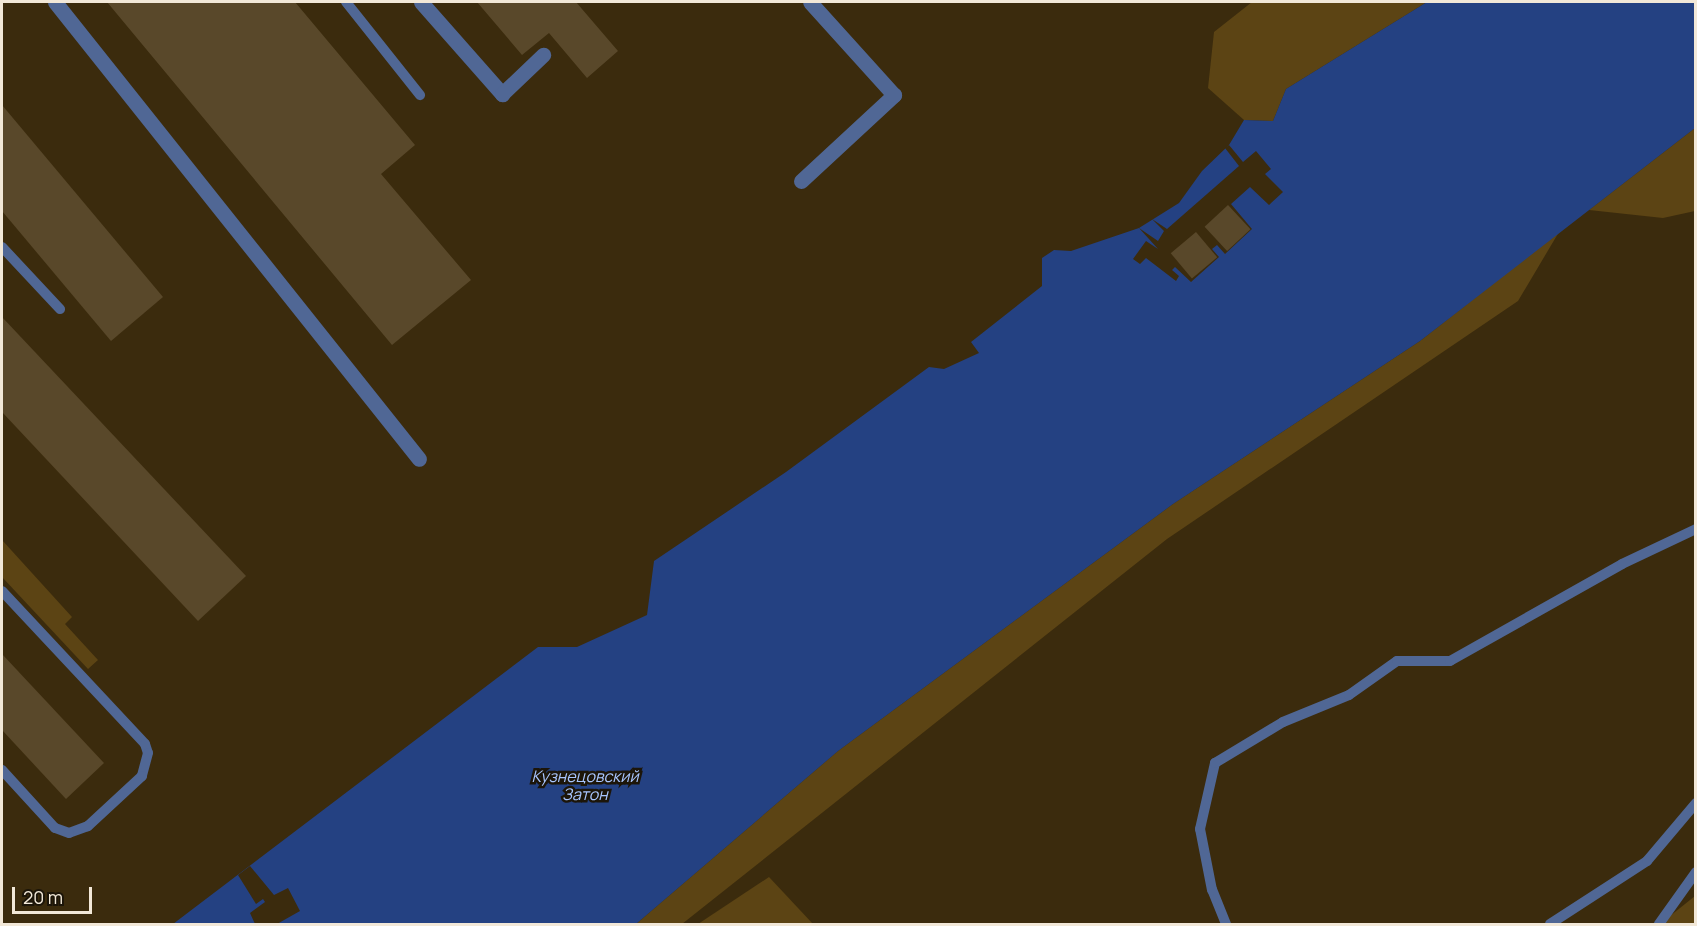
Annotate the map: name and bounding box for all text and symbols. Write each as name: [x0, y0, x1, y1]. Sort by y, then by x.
water label: Кузнецовский Затон: [531, 766, 639, 804]
scale bar: [15, 875, 94, 913]
text: 20 m: [23, 885, 63, 909]

